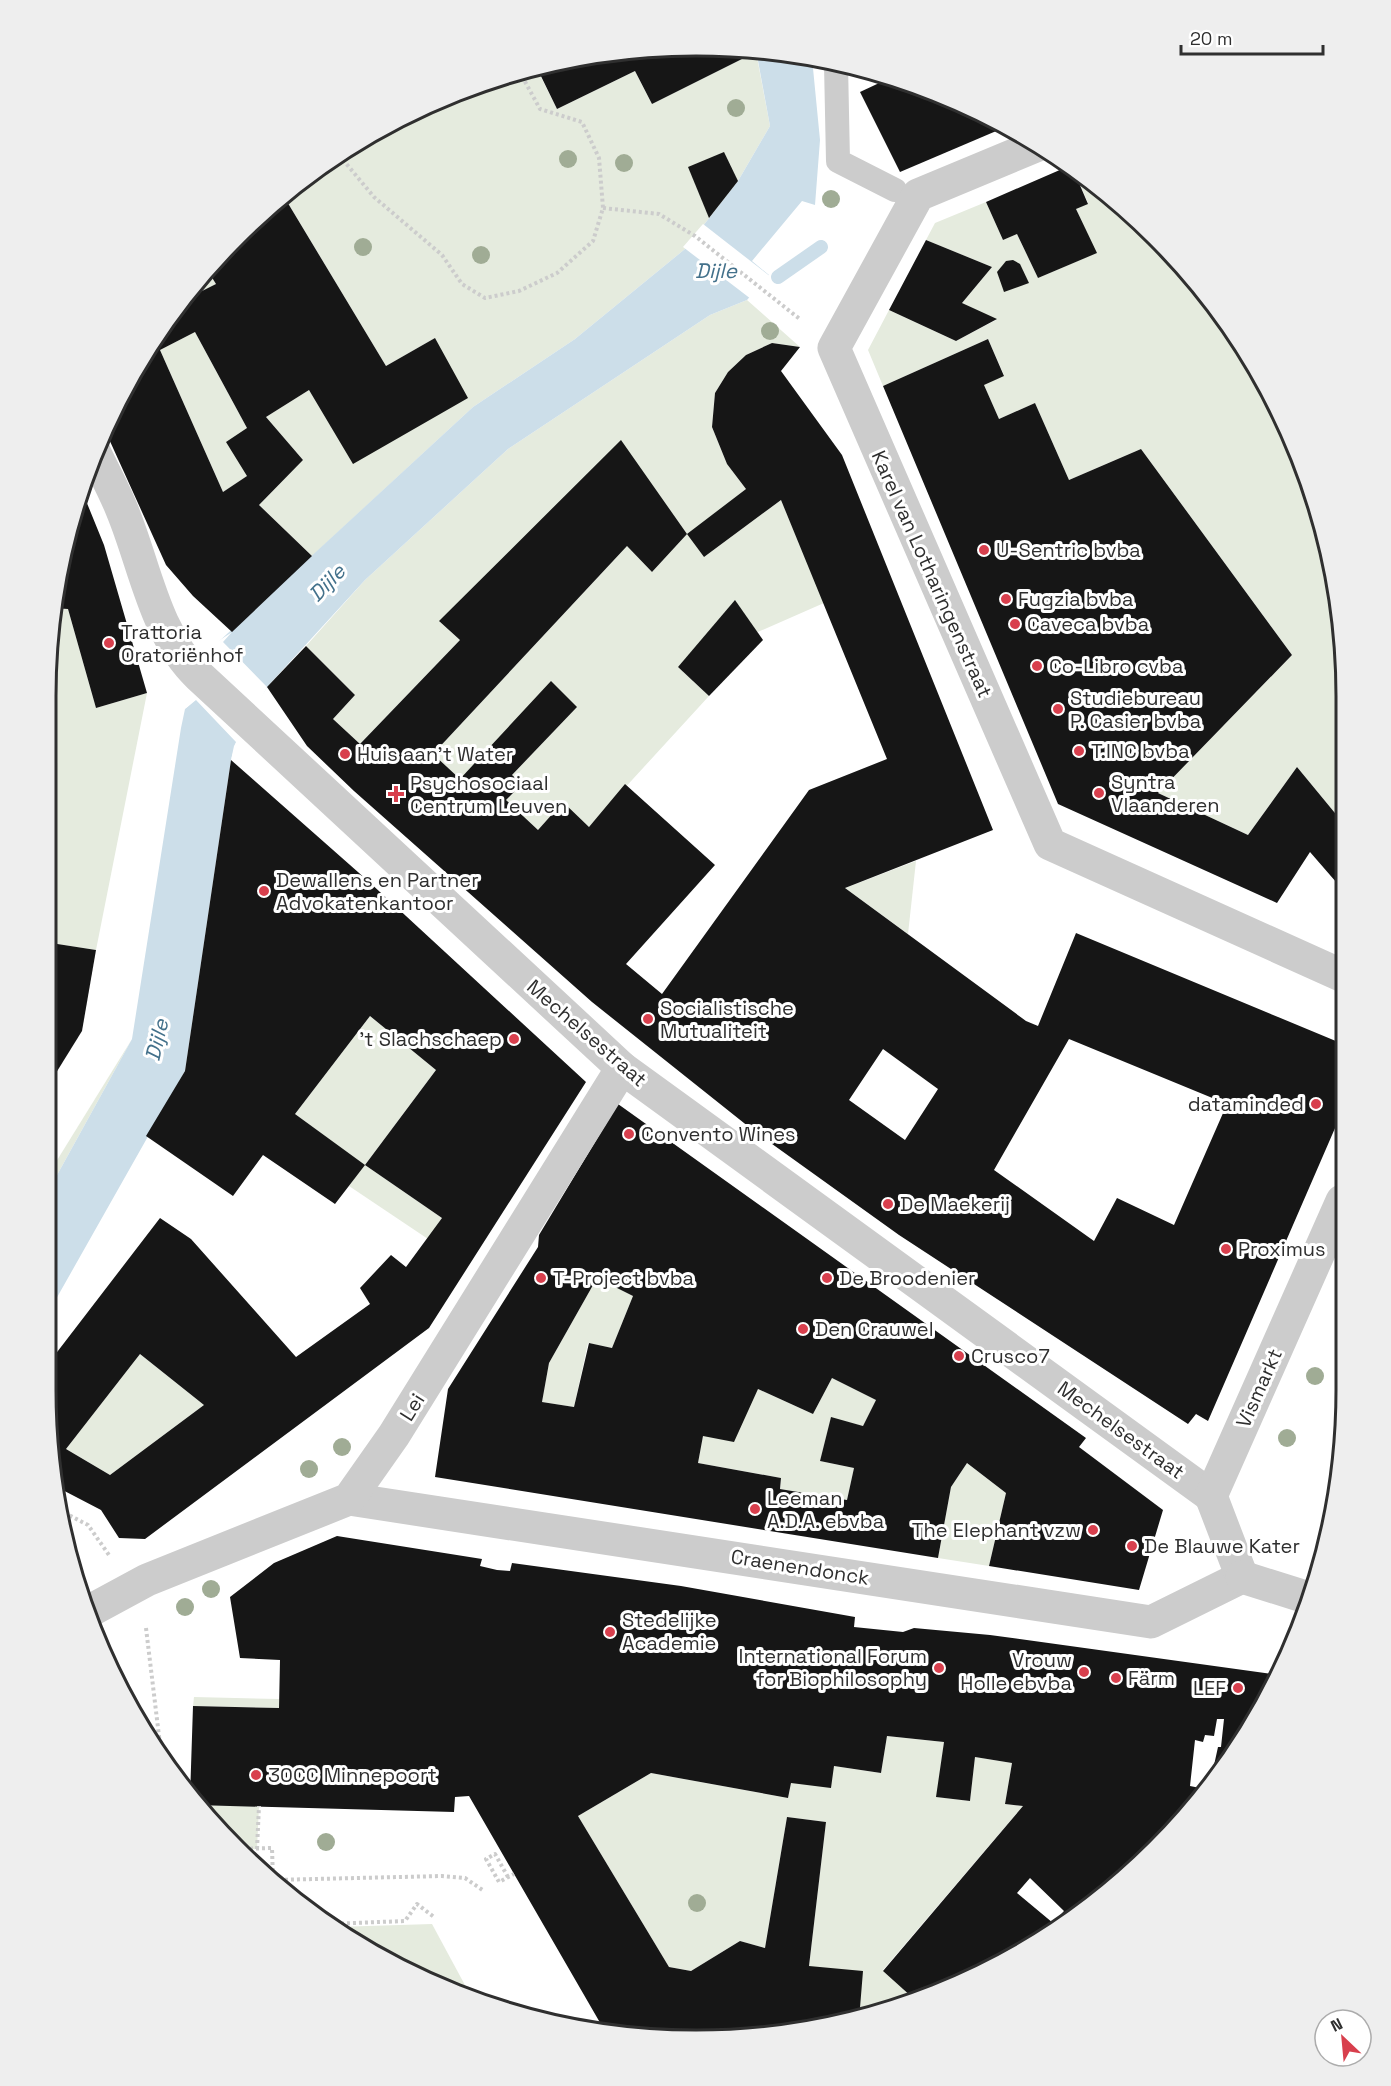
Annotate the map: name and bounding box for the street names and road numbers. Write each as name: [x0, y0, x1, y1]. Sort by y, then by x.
street label: Karel van Lotharingenstraat: [866, 446, 998, 702]
street label: Mechelsestraat: [522, 974, 652, 1092]
street label: Vismarkt: [1230, 1344, 1288, 1432]
street label: Mechelsestraat: [1052, 1375, 1190, 1485]
street label: Lei: [394, 1388, 430, 1426]
street label: Craenendonck: [729, 1543, 871, 1591]

